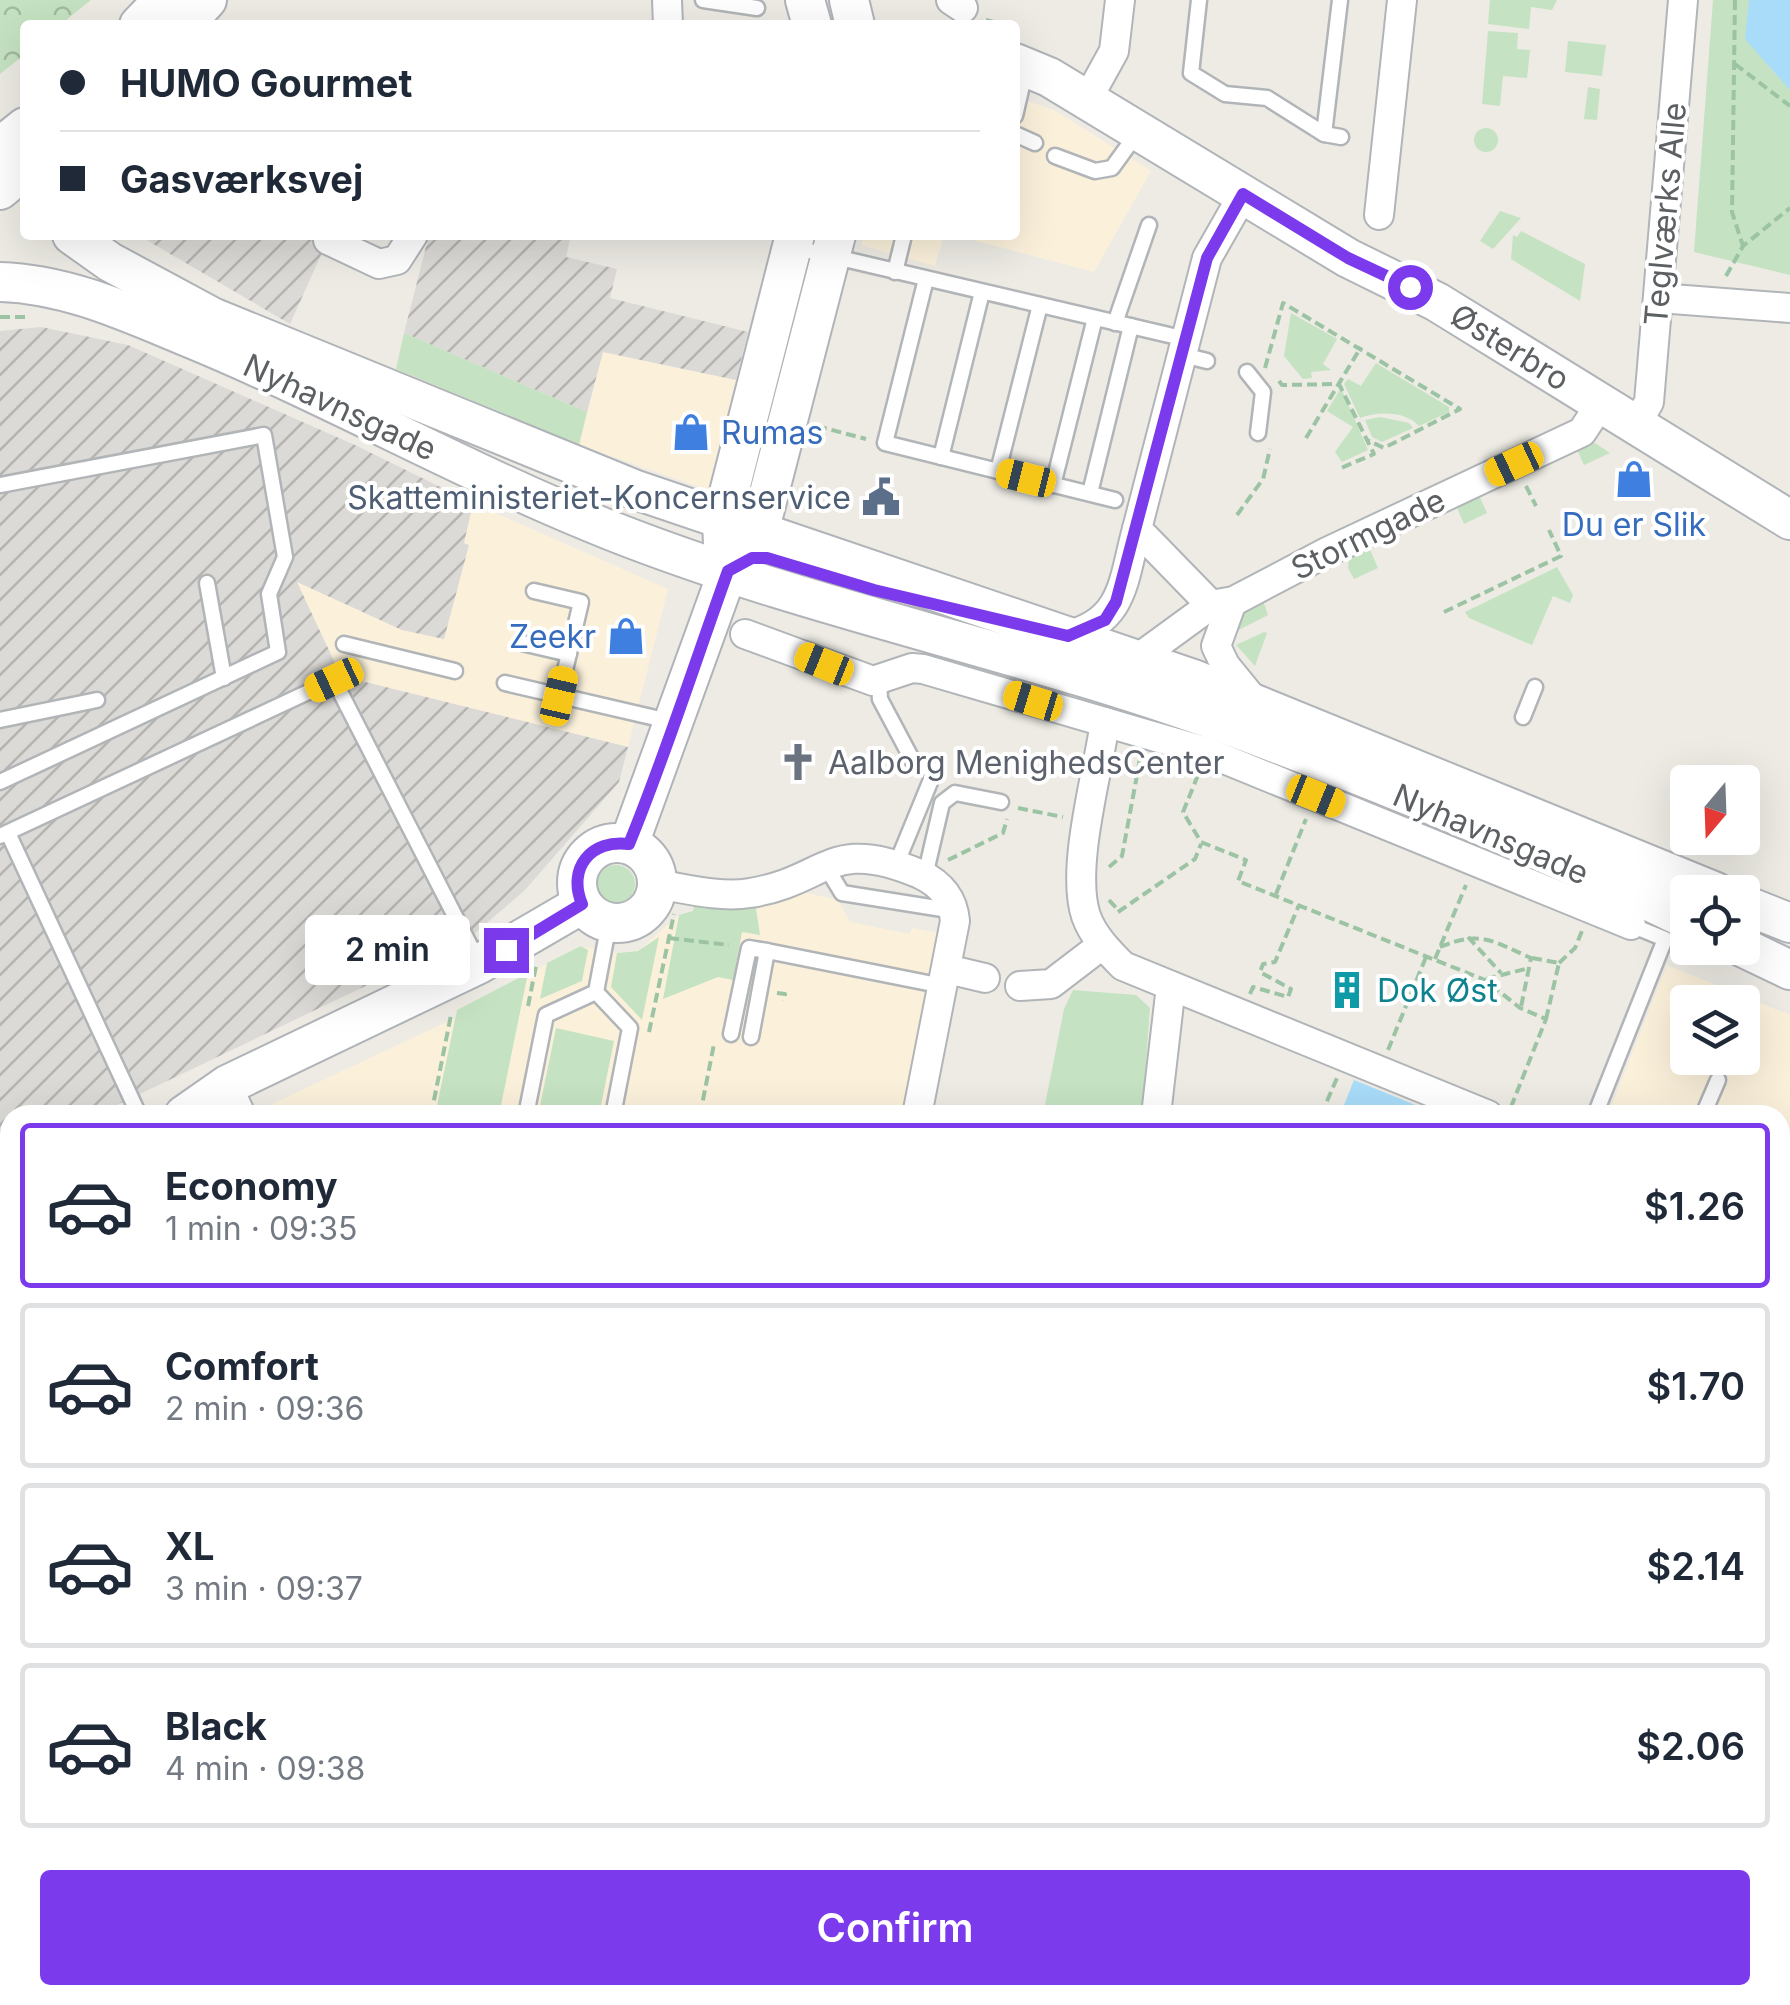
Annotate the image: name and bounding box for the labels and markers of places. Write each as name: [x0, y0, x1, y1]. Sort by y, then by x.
shop icon: Rumas: [670, 411, 712, 453]
place label: Rumas: [721, 413, 823, 452]
shop icon: Du er Slik: [1613, 458, 1655, 500]
public building icon: Skatteministeriet-Koncernservice: [860, 476, 902, 518]
place label: Skatteministeriet-Koncernservice: [347, 478, 851, 517]
place label: Du er Slik: [1562, 505, 1707, 544]
shop icon: Zeekr: [605, 615, 647, 657]
place label: Zeekr: [509, 617, 596, 656]
church icon: Aalborg MenighedsCenter: [777, 741, 819, 783]
place label: Aalborg MenighedsCenter: [828, 743, 1224, 782]
building icon: Dok Øst: [1326, 969, 1368, 1011]
place label: Dok Øst: [1377, 971, 1498, 1010]

